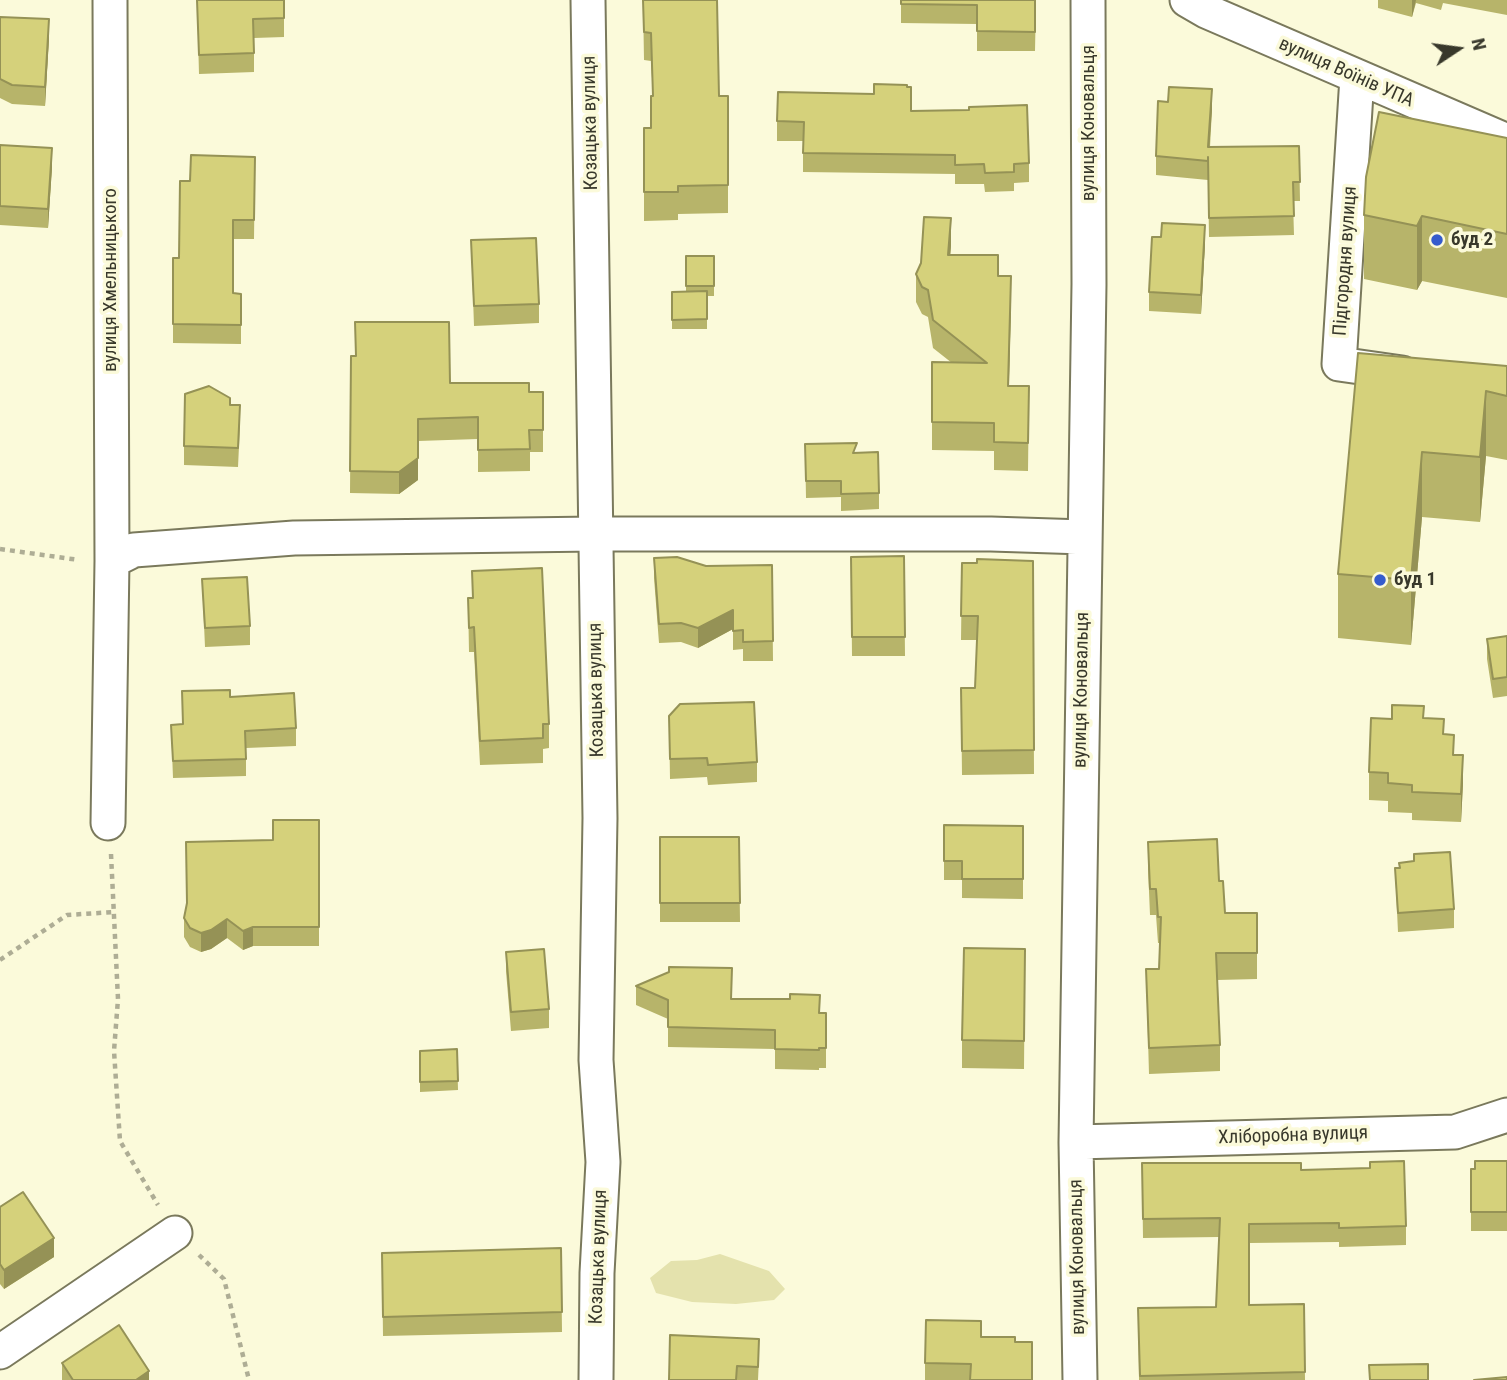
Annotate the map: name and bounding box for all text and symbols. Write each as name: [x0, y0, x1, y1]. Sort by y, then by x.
north arrow: [1423, 14, 1493, 84]
street label: вулиця Воїнів УПА: [1275, 33, 1417, 113]
text: N: [1466, 36, 1491, 52]
street label: вулиця Коновальця: [1078, 45, 1100, 201]
street label: Козацька вулиця: [578, 55, 604, 191]
street label: Підгородня вулиця: [1329, 185, 1363, 337]
street label: вулиця Хмельницького: [100, 188, 122, 372]
place label: буд 2: [1451, 229, 1493, 251]
marker: буд 2: [1429, 232, 1445, 248]
place label: буд 1: [1394, 569, 1436, 591]
marker: буд 1: [1372, 572, 1388, 588]
street label: вулиця Коновальця: [1069, 612, 1095, 768]
street label: Козацька вулиця: [584, 622, 610, 758]
street label: Хліборобна вулиця: [1218, 1122, 1368, 1150]
street label: вулиця Коновальця: [1065, 1179, 1091, 1335]
street label: Козацька вулиця: [585, 1189, 613, 1325]

